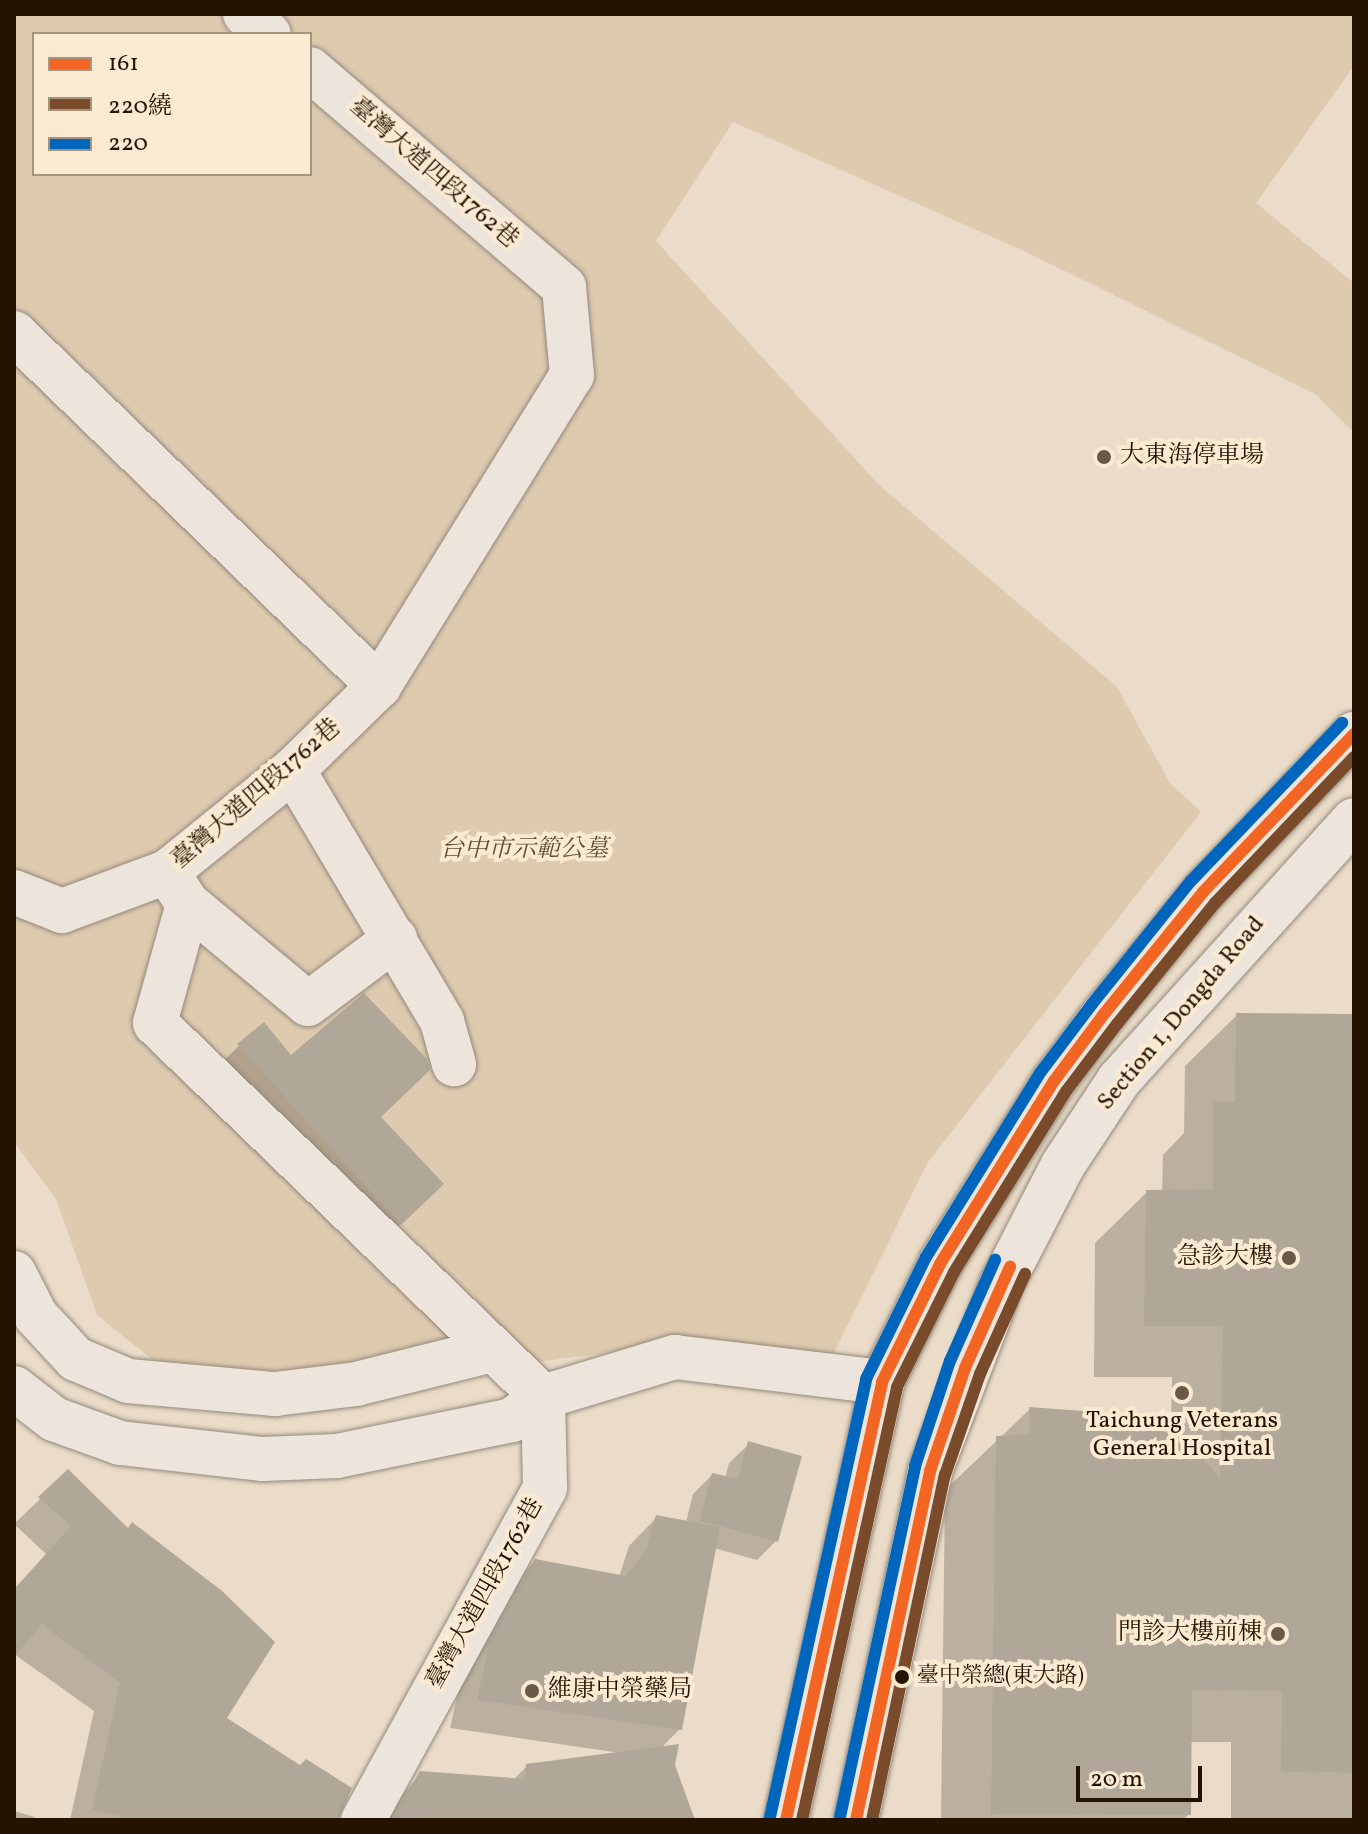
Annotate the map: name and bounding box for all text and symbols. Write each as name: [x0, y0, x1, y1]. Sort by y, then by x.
legend: [32, 32, 312, 176]
text: 161: [108, 47, 139, 81]
text: 220繞: [108, 90, 172, 124]
street label: 臺灣大道四段1762巷: [343, 93, 523, 255]
text: 220: [108, 127, 148, 161]
place label: 大東海停車場: [1120, 443, 1264, 471]
marker: 大東海停車場: [1095, 448, 1113, 466]
street label: 臺灣大道四段1762巷: [167, 714, 347, 876]
park label: 台中市示範公墓: [440, 837, 608, 865]
street label: Section 1, Dongda Road: [1092, 911, 1272, 1117]
place label: 急診大樓: [1177, 1244, 1273, 1272]
marker: 急診大樓: [1280, 1249, 1298, 1267]
marker: Taichung Veterans General Hospital: [1171, 1382, 1193, 1404]
place label: Taichung Veterans General Hospital: [1086, 1408, 1278, 1464]
street label: 臺灣大道四段1762巷: [422, 1493, 550, 1695]
place label: 門診大樓前棟: [1118, 1620, 1262, 1648]
marker: 門診大樓前棟: [1269, 1625, 1287, 1643]
place label: 臺中榮總(東大路): [917, 1664, 1084, 1690]
marker: 臺中榮總(東大路): [894, 1669, 910, 1685]
place label: 維康中榮藥局: [548, 1677, 692, 1705]
marker: 維康中榮藥局: [523, 1682, 541, 1700]
scale bar: [1080, 1750, 1206, 1800]
text: 20 m: [1090, 1763, 1143, 1797]

